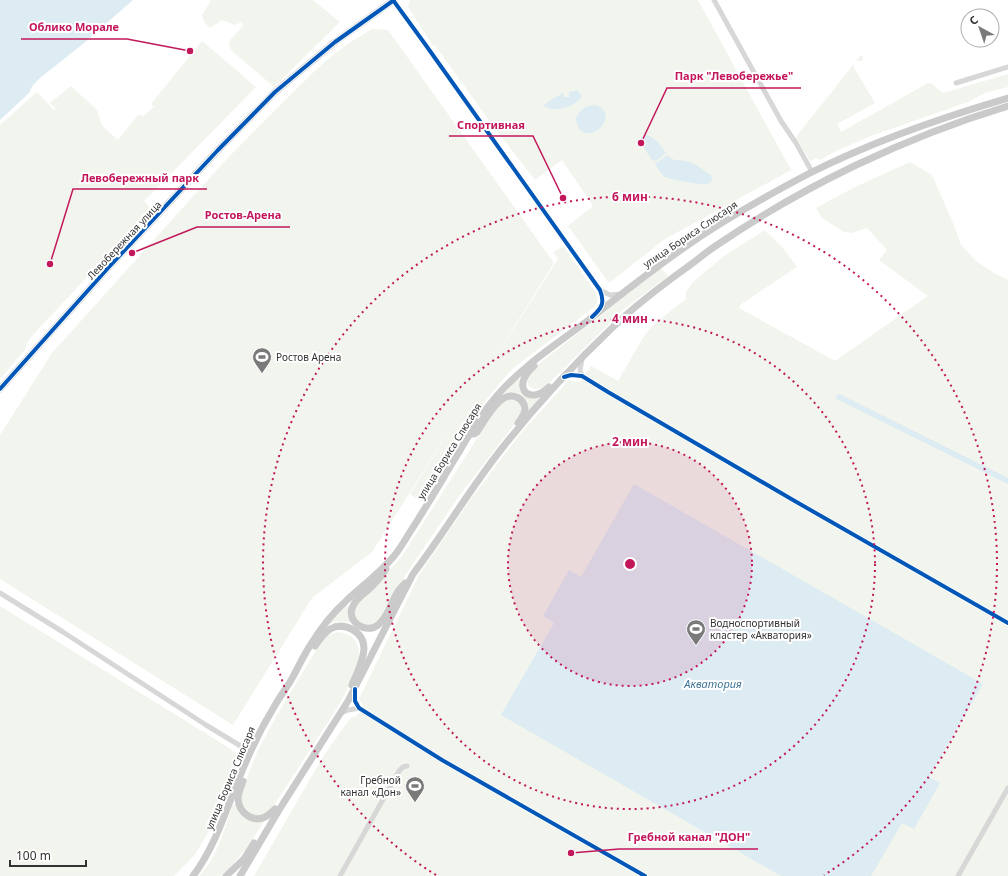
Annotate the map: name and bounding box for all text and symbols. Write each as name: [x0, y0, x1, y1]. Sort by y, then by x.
north arrow: [960, 8, 1000, 48]
text: С: [966, 12, 981, 28]
callout: Облико Морале: [21, 16, 127, 39]
text: Облико Морале: [29, 19, 119, 34]
callout: Парк "Левобережье": [667, 65, 801, 88]
text: Парк "Левобережье": [675, 68, 793, 83]
callout: Спортивная: [449, 113, 533, 136]
text: Спортивная: [457, 117, 525, 132]
callout: Левобережный парк: [73, 166, 207, 189]
text: Левобережный парк: [81, 170, 199, 185]
text: 6 мин: [612, 188, 648, 205]
street label: улица Бориса Слюсаря: [640, 197, 740, 271]
street label: Левобережная улица: [84, 198, 164, 282]
callout: Ростов-Арена: [197, 204, 290, 227]
text: Ростов-Арена: [205, 207, 281, 222]
text: 4 мин: [612, 310, 648, 327]
sports icon: Ростов Арена: [251, 346, 273, 374]
place label: Ростов Арена: [276, 350, 341, 364]
street label: улица Бориса Слюсаря: [414, 400, 484, 502]
text: 2 мин: [612, 433, 648, 450]
centre of rings: [623, 557, 637, 571]
place label: Водноспортивный кластер «Акватория»: [710, 616, 812, 642]
sports icon: Водноспортивный кластер «Акватория»: [685, 618, 707, 646]
water label: Акватория: [683, 676, 742, 691]
street label: улица Бориса Слюсаря: [202, 724, 258, 832]
place label: Гребной канал «Дон»: [341, 773, 401, 799]
sports icon: Гребной канал «Дон»: [404, 775, 426, 803]
callout: Гребной канал "ДОН": [619, 826, 758, 849]
text: Гребной канал "ДОН": [628, 829, 750, 844]
scale bar: [10, 842, 86, 868]
text: 100 m: [16, 847, 51, 864]

